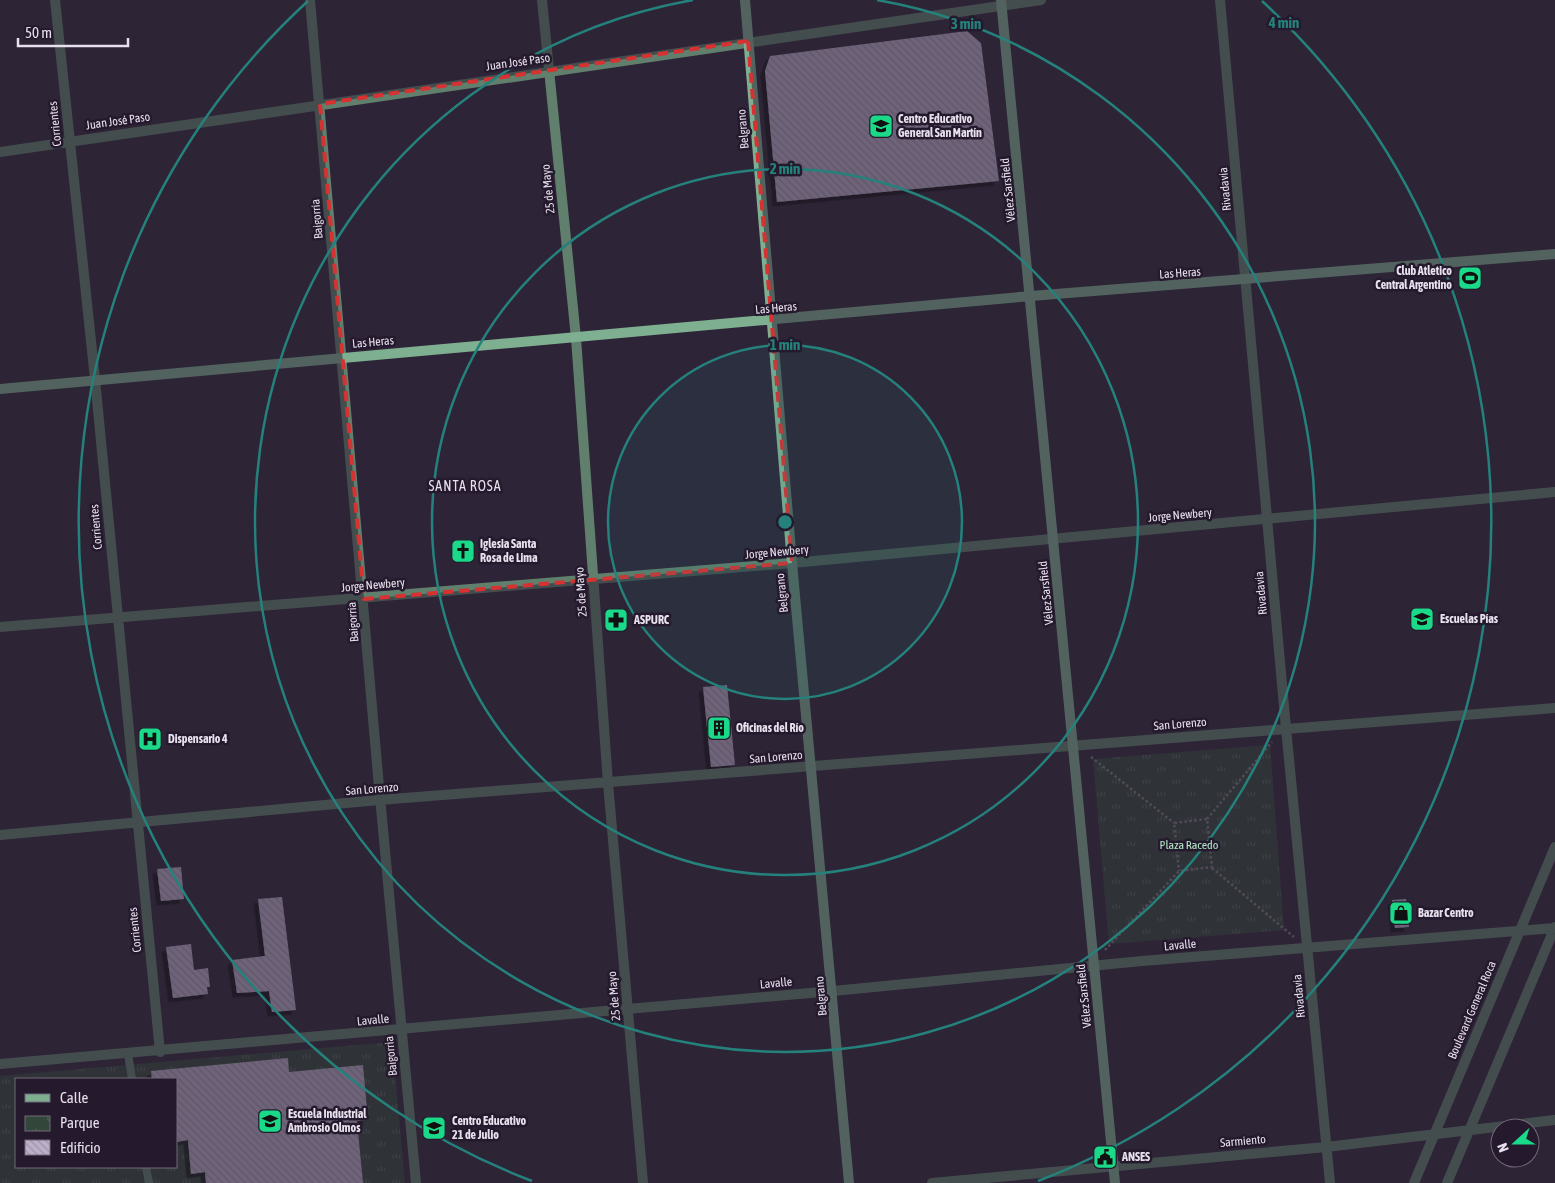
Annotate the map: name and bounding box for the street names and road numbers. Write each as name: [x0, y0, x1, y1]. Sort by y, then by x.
street label: Juan José Paso: [485, 51, 551, 73]
street label: Corrientes: [46, 101, 64, 147]
street label: Belgrano: [734, 108, 752, 149]
street label: Juan José Paso: [85, 110, 151, 132]
street label: Vélez Sarsfield: [998, 157, 1018, 223]
street label: 25 de Mayo: [538, 163, 558, 214]
street label: Rivadavia: [1216, 167, 1234, 211]
street label: Baigorria: [308, 198, 326, 240]
street label: Las Heras: [1159, 265, 1201, 281]
street label: Las Heras: [755, 299, 797, 317]
street label: Las Heras: [352, 333, 394, 351]
street label: Corrientes: [87, 504, 105, 550]
street label: Jorge Newbery: [1148, 505, 1212, 525]
street label: Jorge Newbery: [745, 542, 809, 562]
street label: Vélez Sarsfield: [1036, 560, 1056, 626]
street label: 25 de Mayo: [572, 566, 590, 617]
street label: Rivadavia: [1252, 571, 1270, 615]
street label: Belgrano: [773, 572, 791, 613]
street label: Jorge Newbery: [341, 575, 405, 595]
street label: Baigorria: [345, 602, 361, 642]
street label: San Lorenzo: [1153, 715, 1207, 733]
street label: San Lorenzo: [749, 748, 803, 766]
street label: San Lorenzo: [345, 780, 399, 798]
street label: Corrientes: [126, 907, 144, 953]
street label: Lavalle: [1163, 937, 1197, 953]
street label: Boulevard General Roca: [1445, 959, 1499, 1061]
street label: Vélez Sarsfield: [1074, 963, 1094, 1029]
street label: 25 de Mayo: [605, 970, 623, 1021]
street label: Rivadavia: [1290, 974, 1308, 1018]
street label: Lavalle: [759, 975, 793, 991]
street label: Belgrano: [812, 975, 830, 1016]
street label: Lavalle: [356, 1012, 390, 1028]
street label: Baigorria: [382, 1035, 400, 1077]
street label: Sarmiento: [1220, 1132, 1267, 1150]

